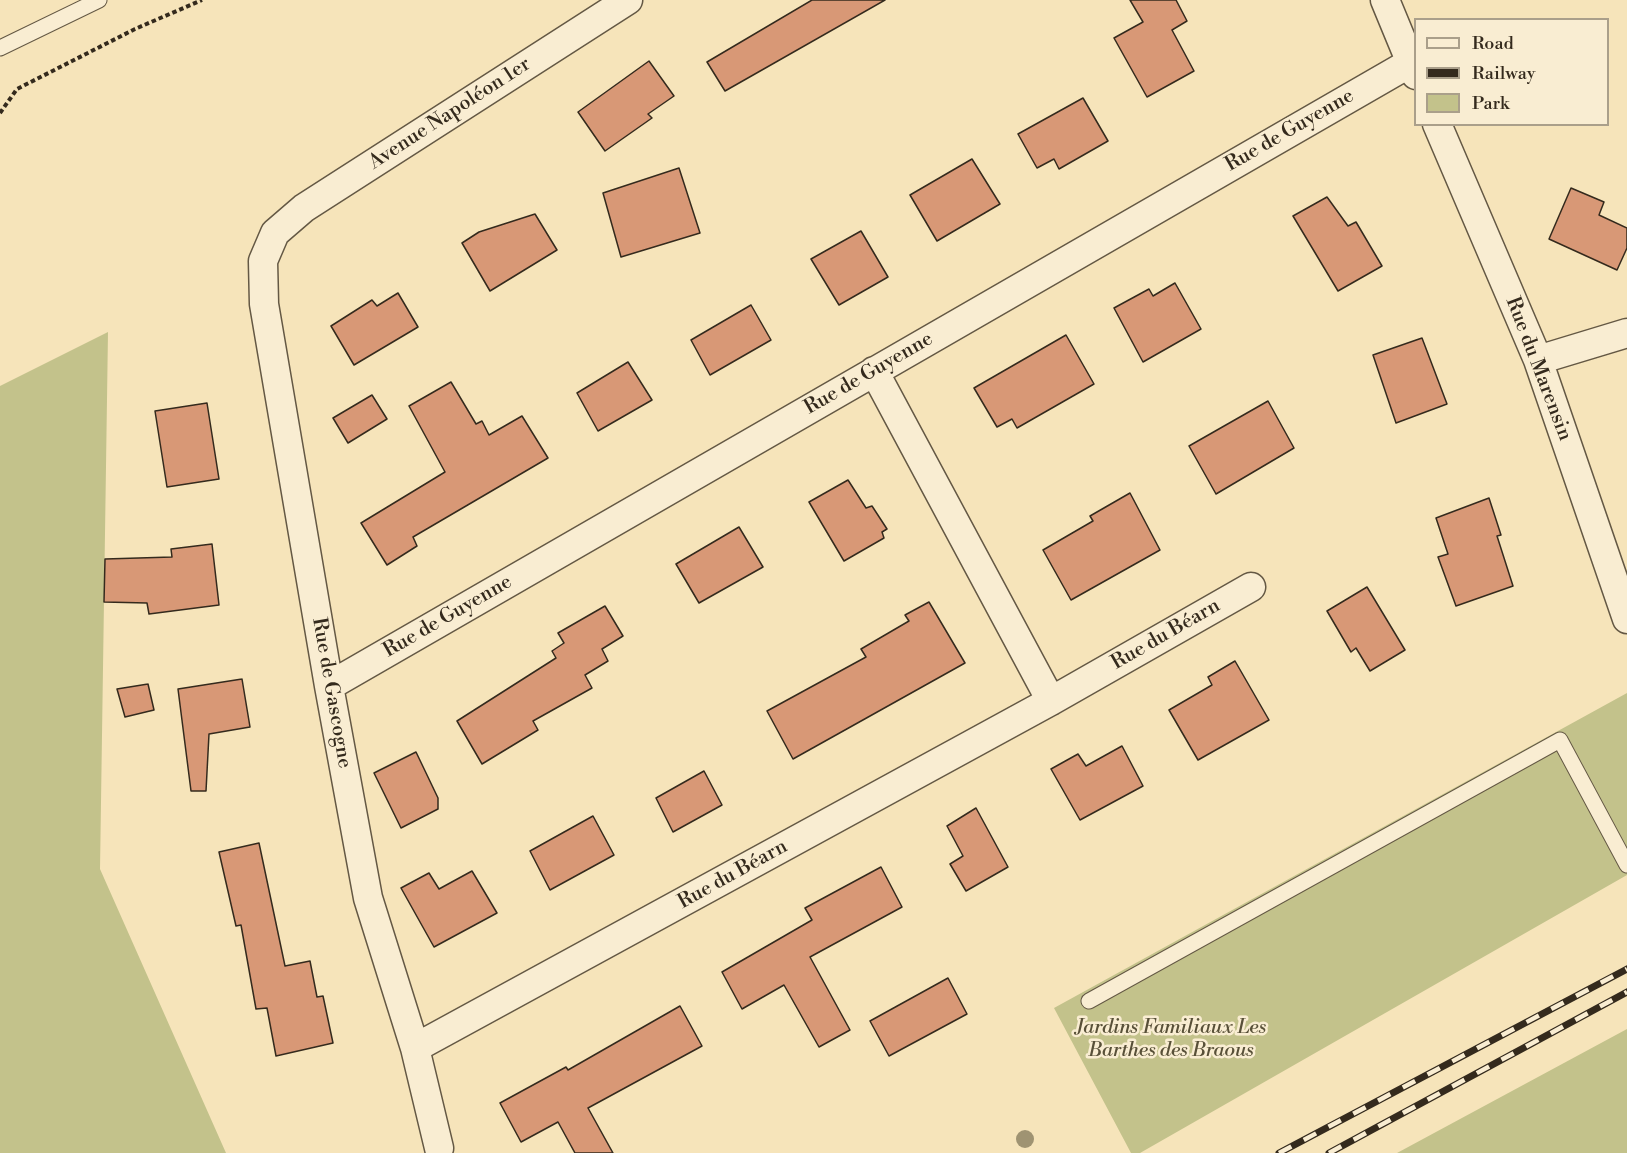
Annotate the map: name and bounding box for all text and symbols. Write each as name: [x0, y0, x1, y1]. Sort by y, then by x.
legend: [1414, 18, 1609, 126]
text: Road: [1472, 32, 1514, 55]
street label: Avenue Napoléon 1er: [365, 53, 535, 175]
text: Railway: [1472, 62, 1535, 85]
street label: Rue de Guyenne: [1221, 84, 1359, 178]
text: Park: [1472, 92, 1509, 115]
street label: Rue du Marensin: [1500, 294, 1576, 444]
street label: Rue de Guyenne: [800, 327, 938, 421]
street label: Rue de Guyenne: [379, 570, 517, 664]
street label: Rue du Béarn: [1107, 594, 1225, 676]
street label: Rue de Gascogne: [306, 616, 356, 770]
street label: Rue du Béarn: [674, 835, 792, 915]
park label: Jardins Familiaux Les Barthes des Braous: [1076, 1016, 1266, 1063]

